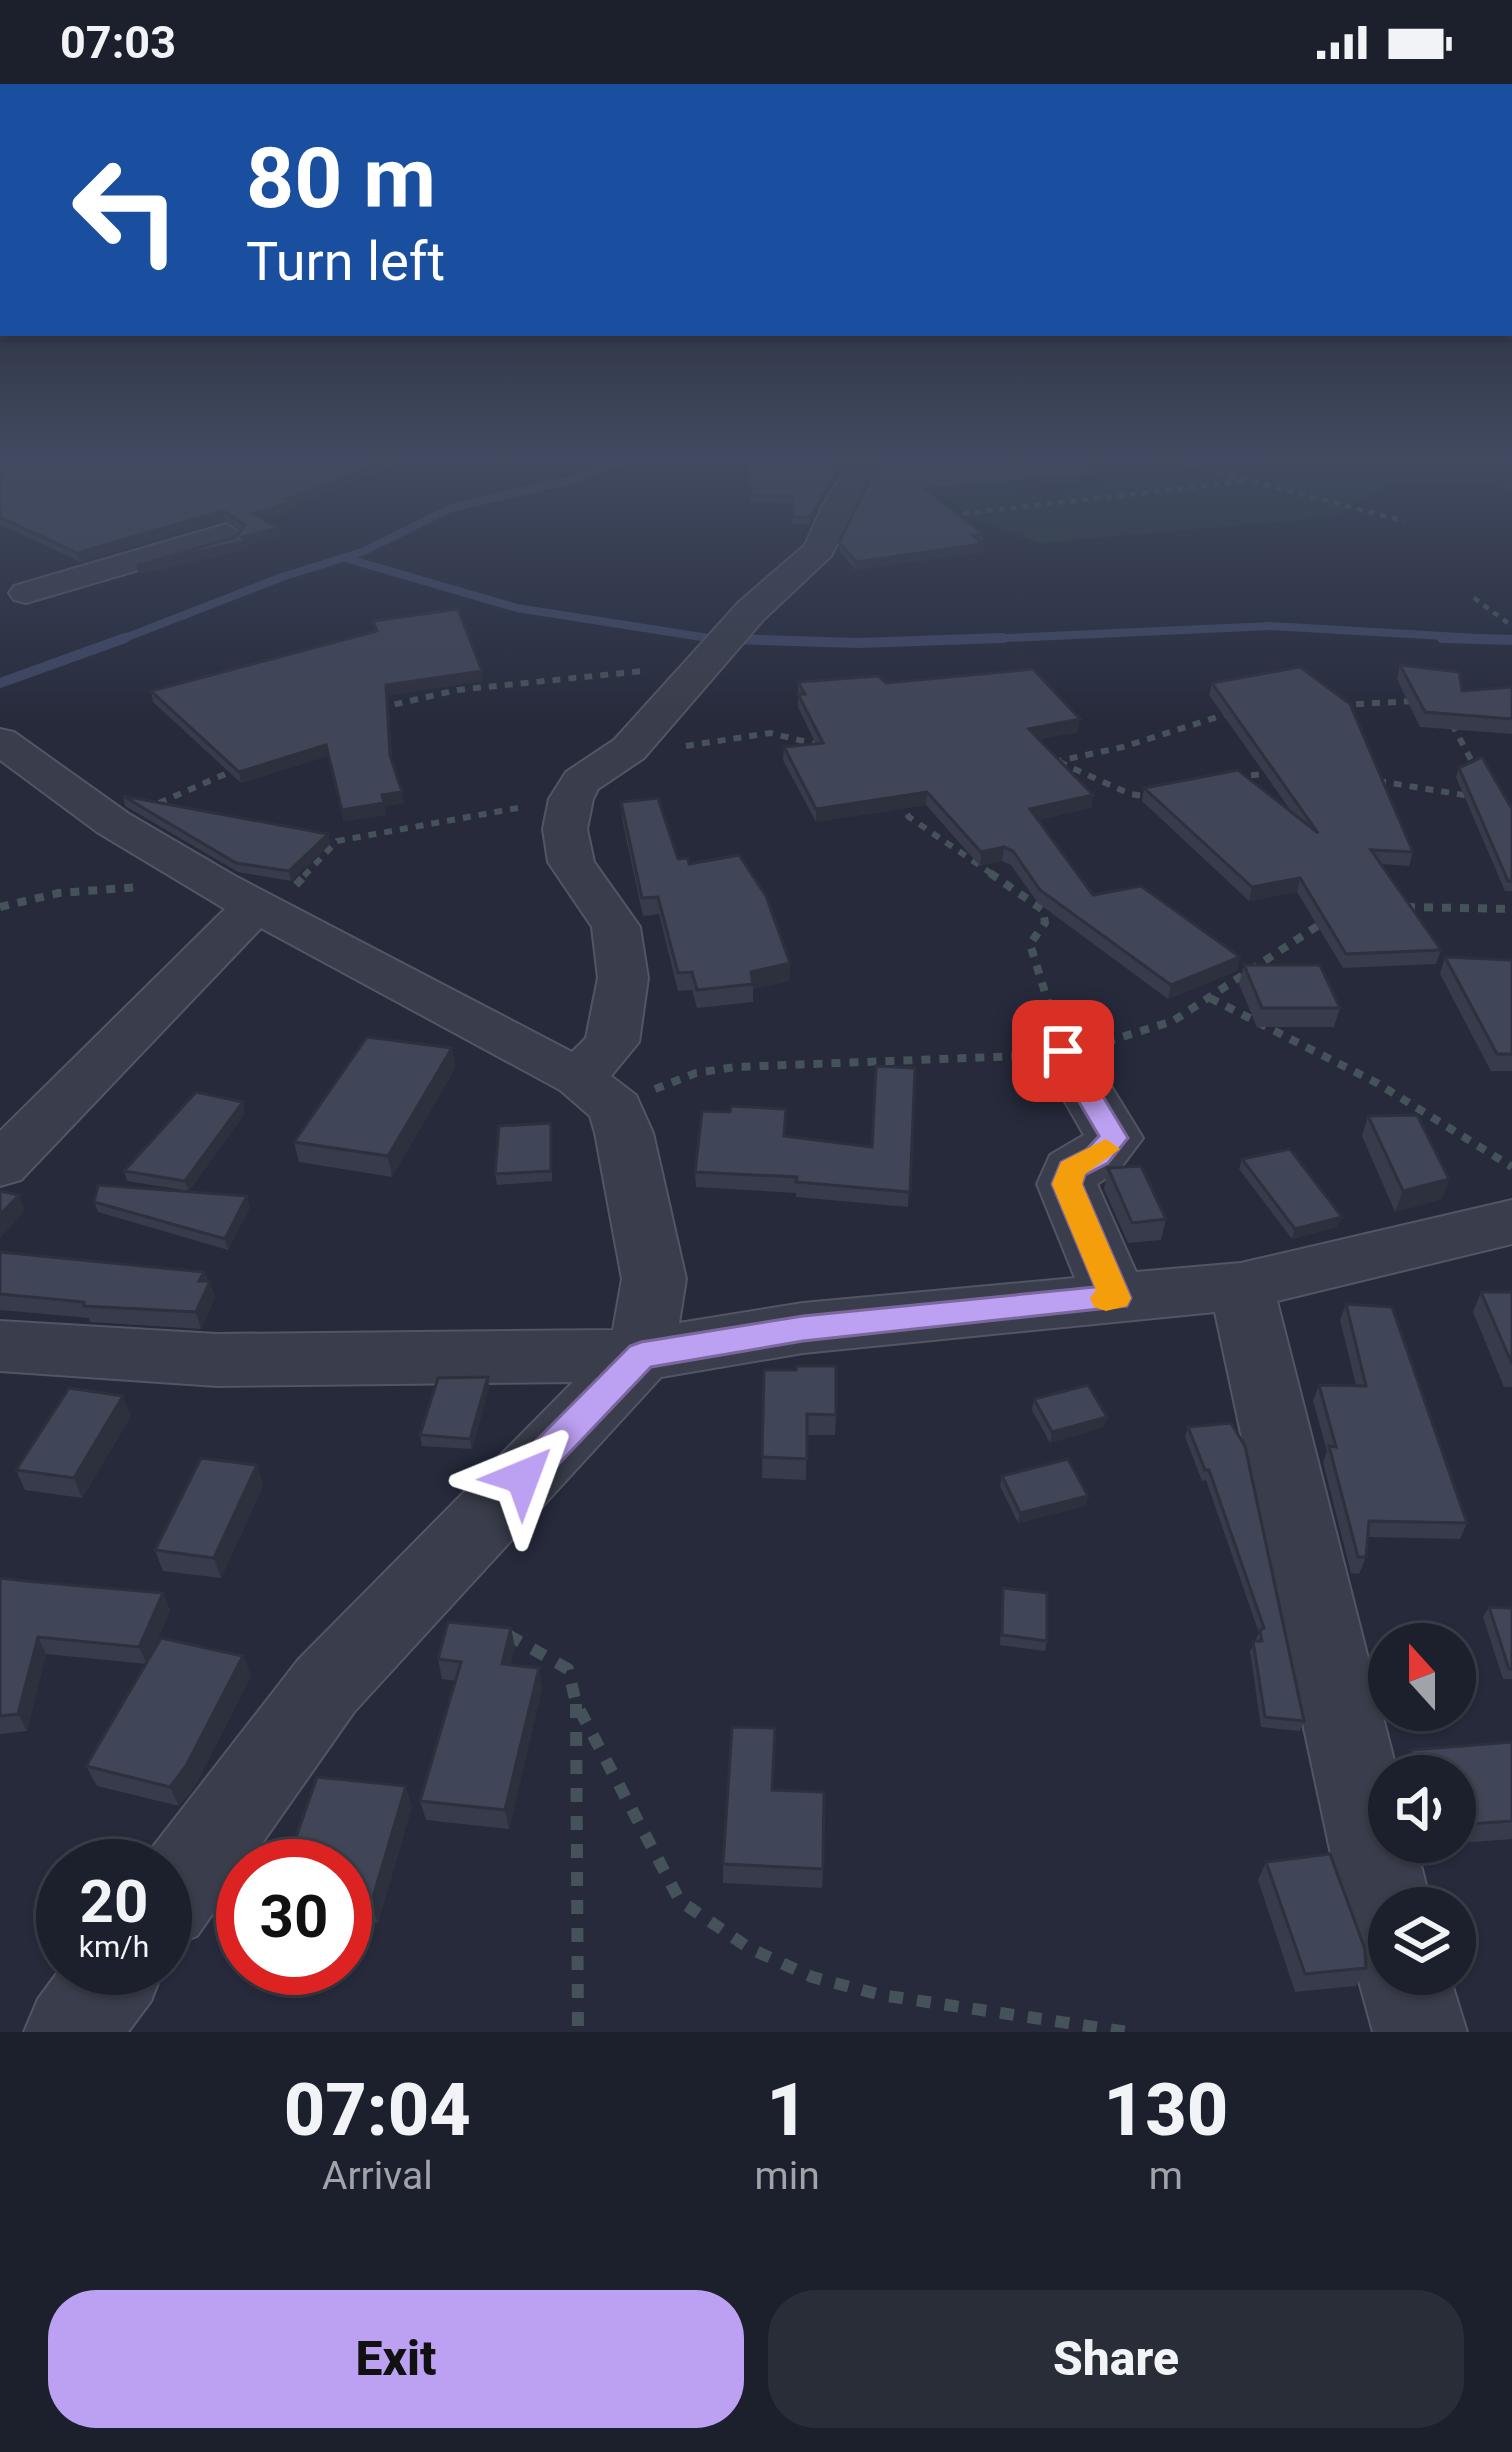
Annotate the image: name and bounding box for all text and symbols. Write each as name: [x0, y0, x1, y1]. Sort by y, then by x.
text: 07:03: [60, 16, 176, 69]
text: 80 m: [246, 129, 436, 228]
icon: left: [48, 132, 204, 288]
text: Turn left: [246, 230, 445, 293]
pin: [1012, 1000, 1114, 1102]
icon: arrive: [1030, 1018, 1096, 1084]
position arrow: [460, 1414, 586, 1540]
north arrow: [1368, 1623, 1476, 1731]
map controls: [1368, 1623, 1476, 1995]
button: sound: [1368, 1755, 1476, 1863]
speed limit sign: 30: [216, 1839, 372, 1995]
text: 20: [80, 1866, 148, 1937]
button: layers: [1368, 1887, 1476, 1995]
text: km/h: [79, 1929, 149, 1964]
text: 07:04: [284, 2068, 471, 2153]
text: 1: [766, 2068, 808, 2153]
text: 130: [1104, 2068, 1228, 2153]
text: Arrival: [322, 2153, 433, 2199]
text: min: [755, 2153, 820, 2199]
text: m: [1149, 2153, 1183, 2199]
button: Exit: [48, 2290, 744, 2428]
button: Share: [768, 2290, 1464, 2428]

